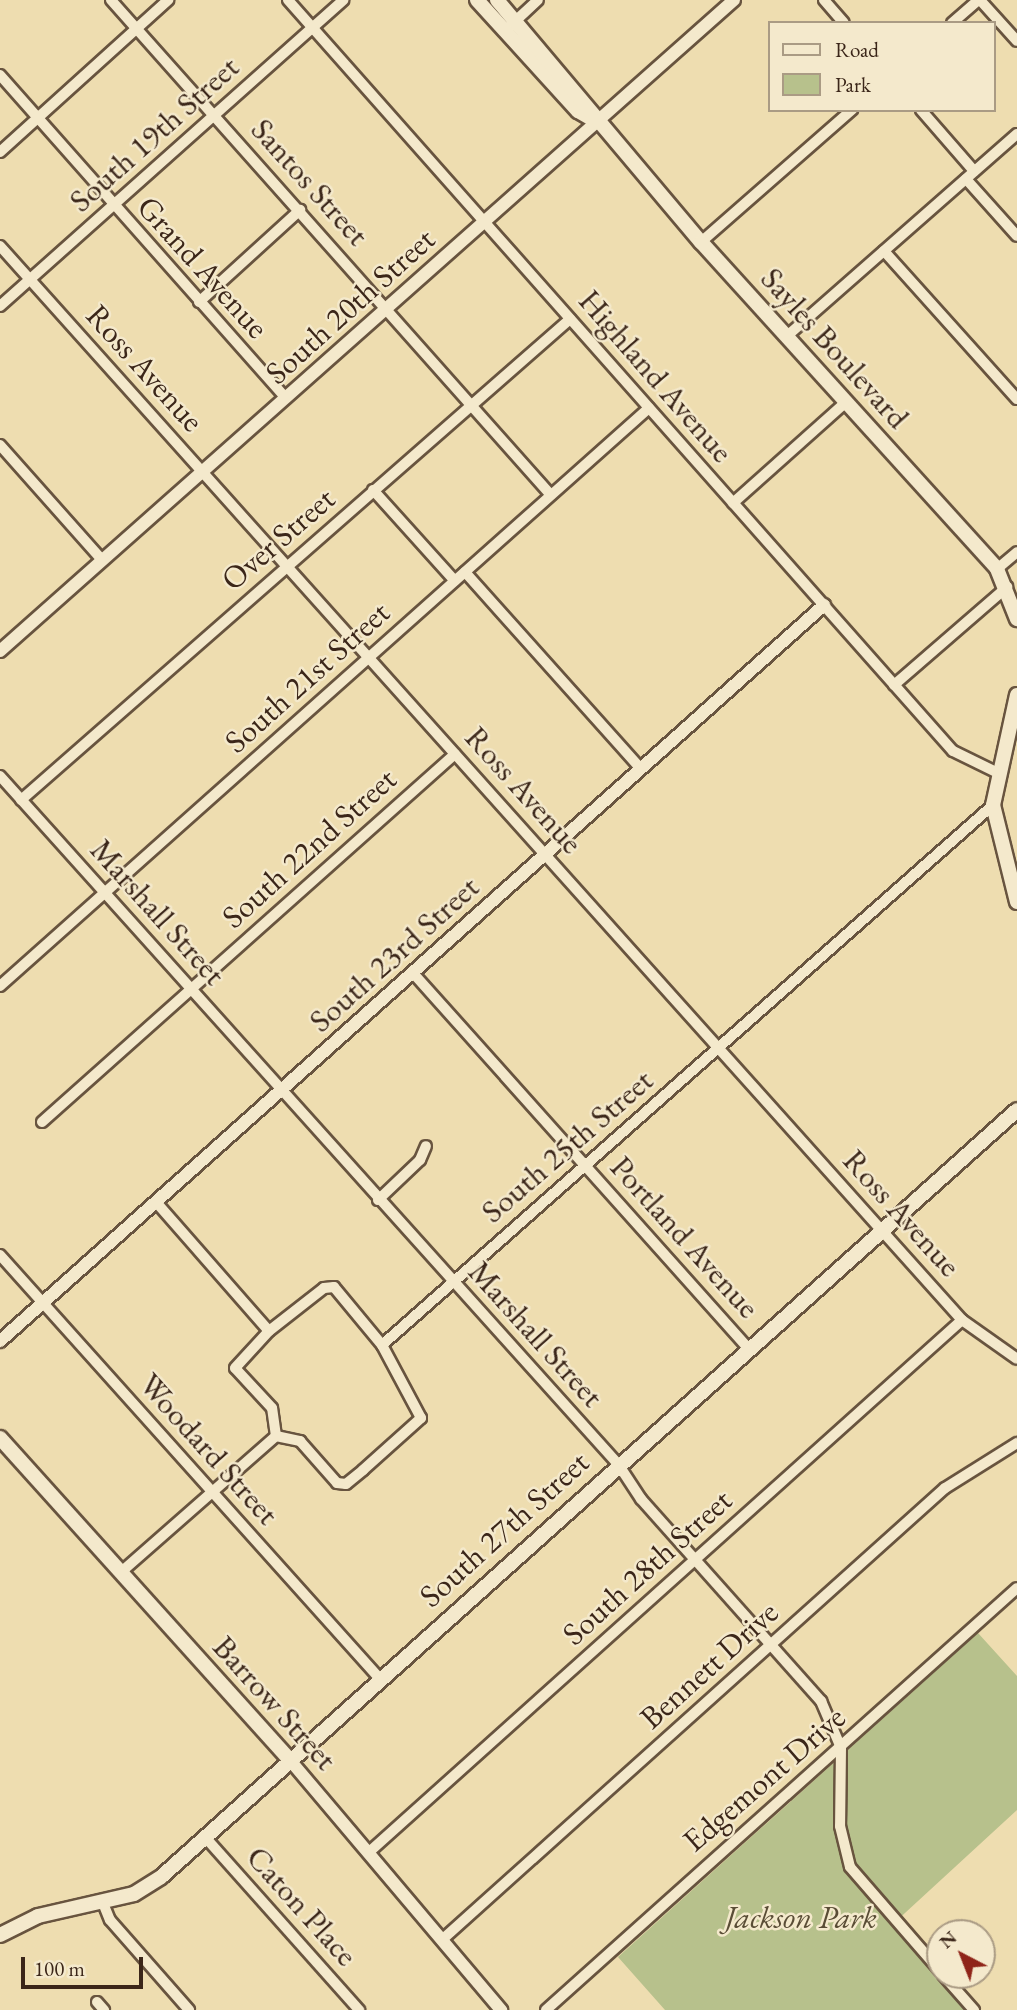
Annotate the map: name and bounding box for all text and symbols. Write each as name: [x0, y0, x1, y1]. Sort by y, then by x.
legend: [768, 21, 996, 112]
text: Road: [835, 36, 879, 63]
street label: South 19th Street: [61, 48, 247, 220]
text: Park: [835, 71, 871, 98]
street label: Santos Street: [243, 111, 377, 253]
street label: Grand Avenue: [129, 188, 277, 346]
street label: South 20th Street: [257, 220, 443, 392]
street label: Sayles Boulevard: [753, 260, 917, 436]
street label: Highland Avenue: [571, 282, 741, 470]
street label: Ross Avenue: [78, 297, 212, 439]
street label: Over Street: [214, 479, 342, 599]
street label: South 21st Street: [217, 593, 397, 761]
street label: Ross Avenue: [457, 719, 591, 861]
street label: South 22nd Street: [214, 760, 404, 936]
street label: Marshall Street: [82, 831, 234, 993]
street label: South 23rd Street: [301, 868, 487, 1040]
street label: South 25th Street: [473, 1061, 661, 1231]
street label: Ross Avenue: [835, 1142, 969, 1284]
street label: Portland Avenue: [602, 1148, 768, 1326]
street label: Marshall Street: [460, 1253, 612, 1415]
street label: Woodard Street: [131, 1365, 287, 1533]
street label: South 27th Street: [411, 1443, 597, 1615]
street label: South 28th Street: [554, 1481, 740, 1653]
street label: Bennett Drive: [632, 1593, 786, 1737]
street label: Barrow Street: [205, 1628, 345, 1778]
street label: Edgemont Drive: [675, 1698, 853, 1860]
street label: Caton Place: [238, 1838, 366, 1974]
park label: Jackson Park: [725, 1898, 877, 1936]
north arrow: [926, 1919, 996, 1989]
text: N: [934, 1925, 962, 1954]
scale bar: [24, 1944, 147, 1988]
text: 100 m: [34, 1955, 85, 1982]

